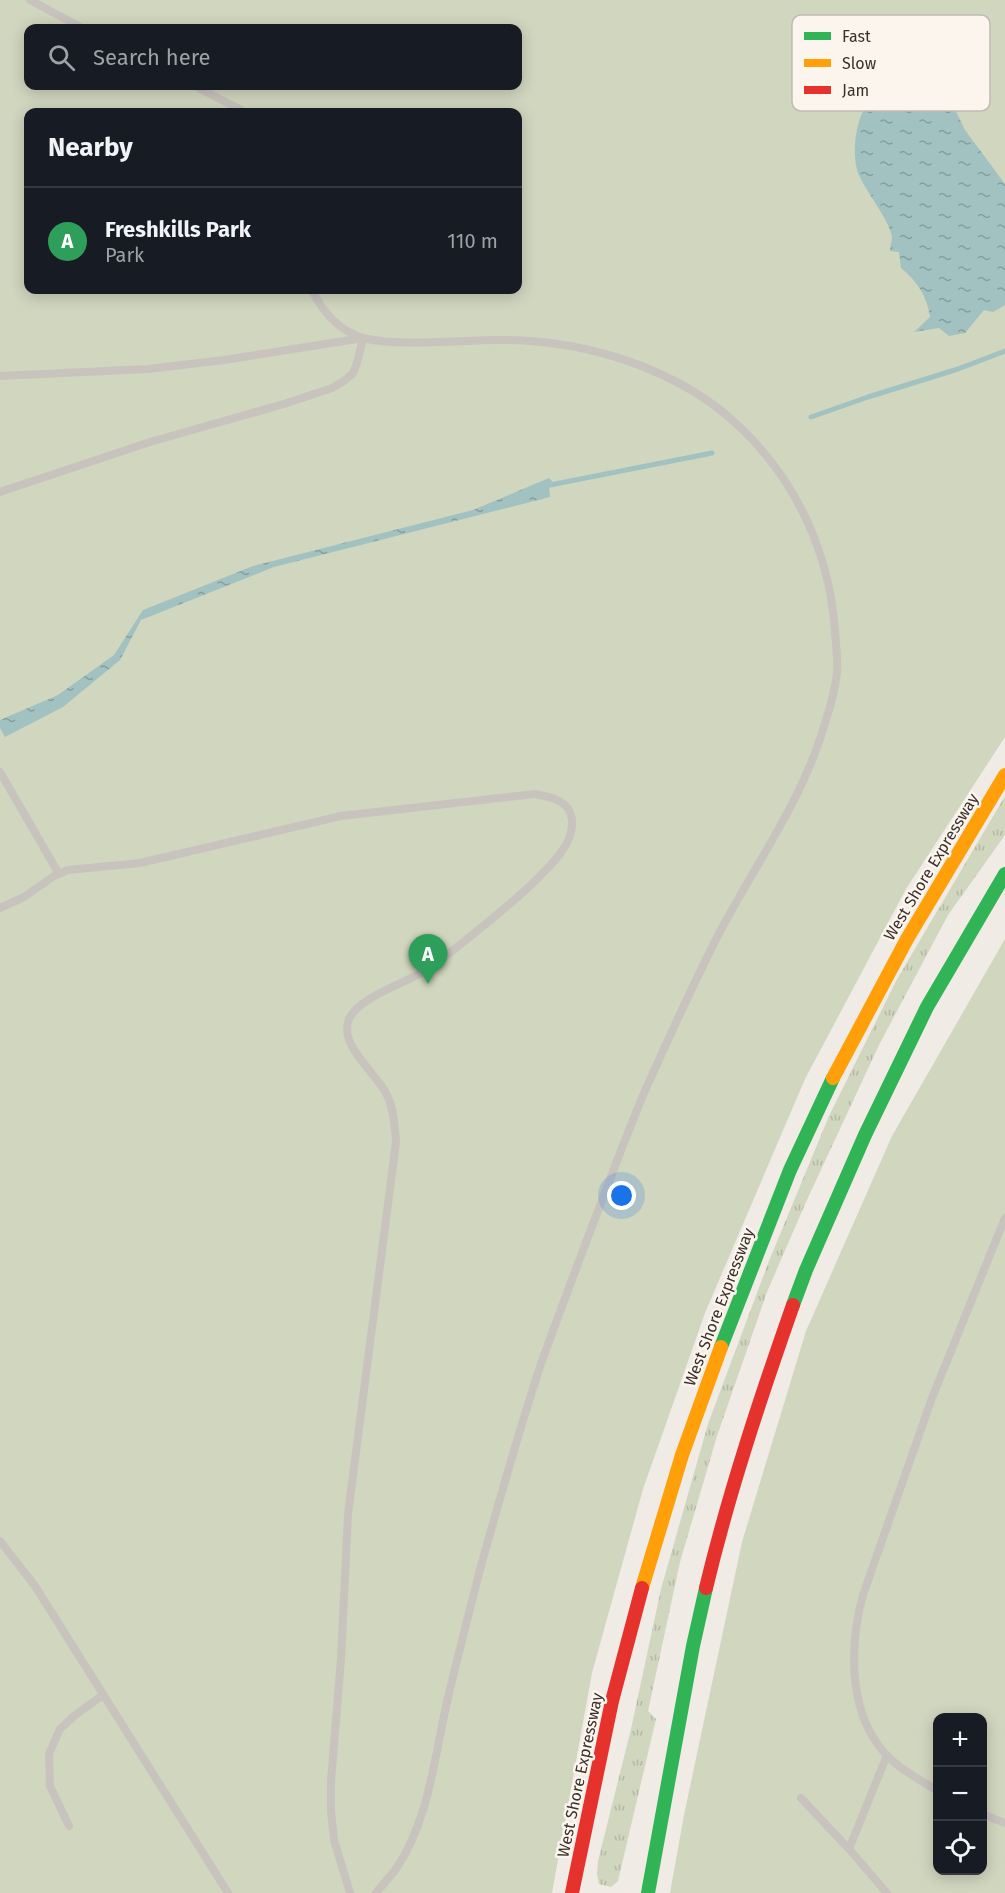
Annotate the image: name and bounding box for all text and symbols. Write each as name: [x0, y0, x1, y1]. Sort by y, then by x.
legend: [792, 15, 990, 111]
search box: [24, 24, 522, 90]
text: Fast: [842, 27, 871, 46]
icon: search: [45, 41, 78, 74]
text: Search here: [93, 44, 211, 71]
text: Slow: [842, 54, 877, 73]
text: Jam: [842, 81, 869, 100]
text: Nearby: [48, 132, 133, 163]
text: Freshkills Park: [105, 216, 251, 243]
text: A: [62, 229, 73, 253]
text: 110 m: [447, 229, 498, 253]
text: Park: [105, 243, 144, 267]
street label: West Shore Expressway: [880, 790, 982, 944]
pin: A: [408, 934, 448, 984]
your location: [607, 1181, 636, 1210]
street label: West Shore Expressway: [680, 1225, 758, 1389]
street label: West Shore Expressway: [553, 1691, 607, 1859]
map controls: [933, 1713, 987, 1875]
button: +: [933, 1713, 987, 1767]
button: −: [933, 1767, 987, 1821]
button: locate: [933, 1821, 987, 1875]

